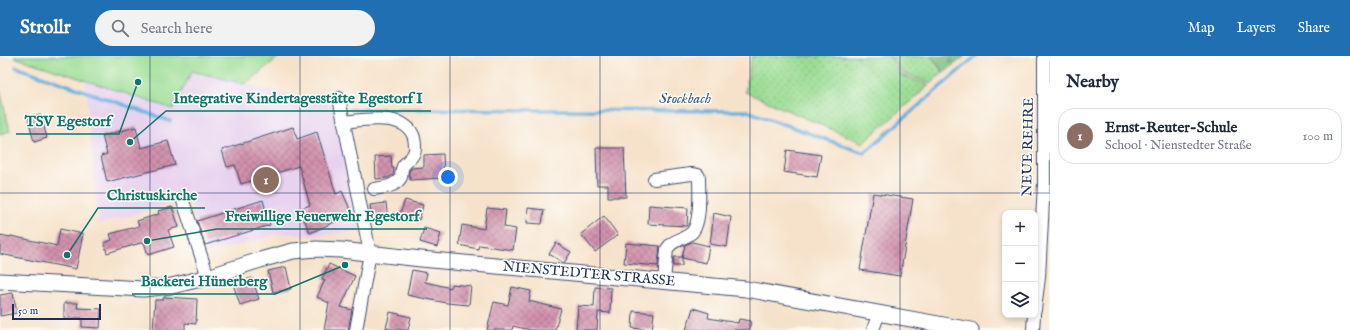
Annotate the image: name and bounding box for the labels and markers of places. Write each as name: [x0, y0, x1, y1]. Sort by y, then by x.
callout: Integrative Kindertagesstätte Egestorf I: [166, 84, 431, 111]
callout: TSV Egestorf: [16, 107, 119, 134]
pin: 1: [253, 165, 279, 195]
callout: Christuskirche: [98, 181, 205, 208]
callout: Freiwillige Feuerwehr Egestorf: [217, 202, 427, 229]
callout: Backerei Hünerberg: [132, 267, 275, 294]

